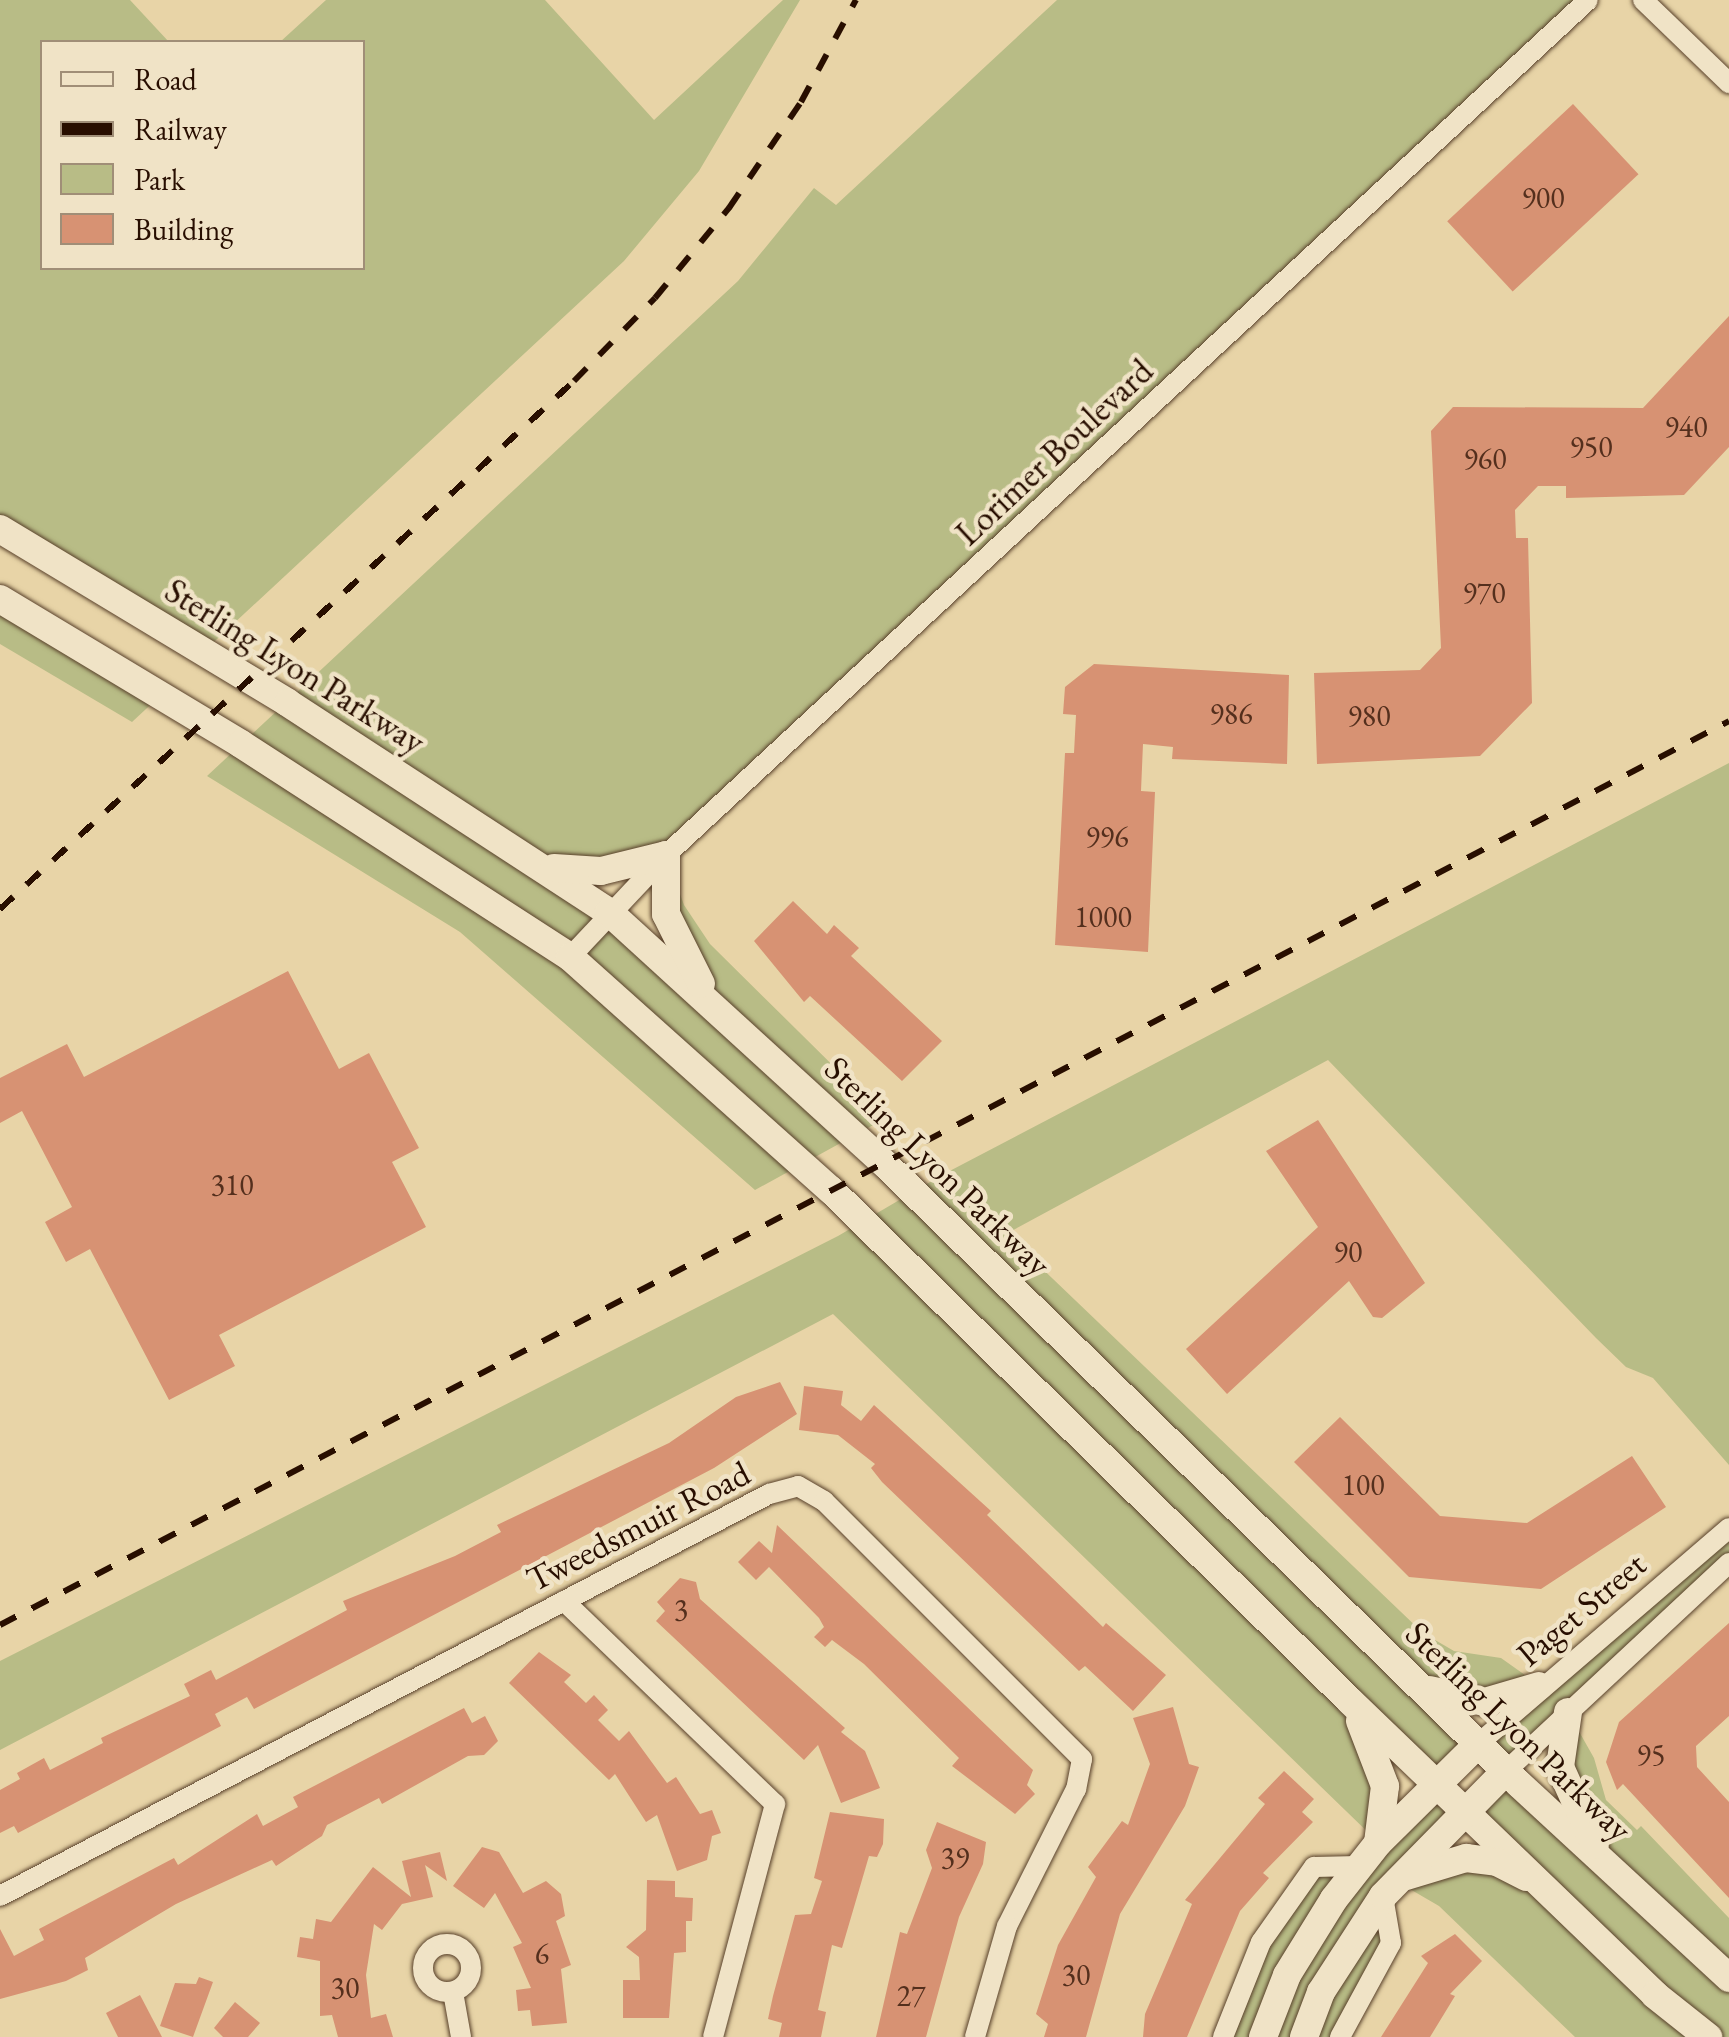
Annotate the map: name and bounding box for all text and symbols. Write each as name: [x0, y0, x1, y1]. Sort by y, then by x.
legend: [40, 40, 365, 270]
text: Road: [134, 60, 197, 99]
text: Railway: [134, 110, 227, 149]
text: Park: [134, 160, 185, 199]
house number: 900: [1521, 180, 1565, 216]
text: Building: [134, 210, 233, 249]
street label: Lorimer Boulevard: [947, 350, 1161, 554]
house number: 940: [1664, 409, 1708, 445]
house number: 950: [1569, 429, 1613, 465]
house number: 960: [1463, 441, 1507, 477]
street label: Sterling Lyon Parkway: [157, 569, 433, 763]
house number: 970: [1462, 575, 1506, 611]
house number: 986: [1209, 696, 1253, 732]
house number: 980: [1347, 698, 1391, 734]
house number: 996: [1085, 819, 1129, 855]
house number: 1000: [1074, 899, 1132, 935]
street label: Sterling Lyon Parkway: [816, 1047, 1060, 1285]
house number: 310: [210, 1167, 254, 1203]
house number: 90: [1334, 1234, 1362, 1270]
street label: Tweedsmuir Road: [519, 1452, 757, 1600]
house number: 100: [1341, 1467, 1385, 1503]
street label: Paget Street: [1508, 1543, 1654, 1675]
house number: 3: [674, 1592, 688, 1628]
street label: Sterling Lyon Parkway: [1397, 1612, 1641, 1850]
house number: 95: [1637, 1737, 1665, 1773]
house number: 39: [941, 1840, 969, 1876]
house number: 6: [535, 1936, 549, 1972]
house number: 30: [1062, 1957, 1090, 1993]
house number: 30: [331, 1970, 359, 2006]
house number: 27: [897, 1978, 925, 2014]

